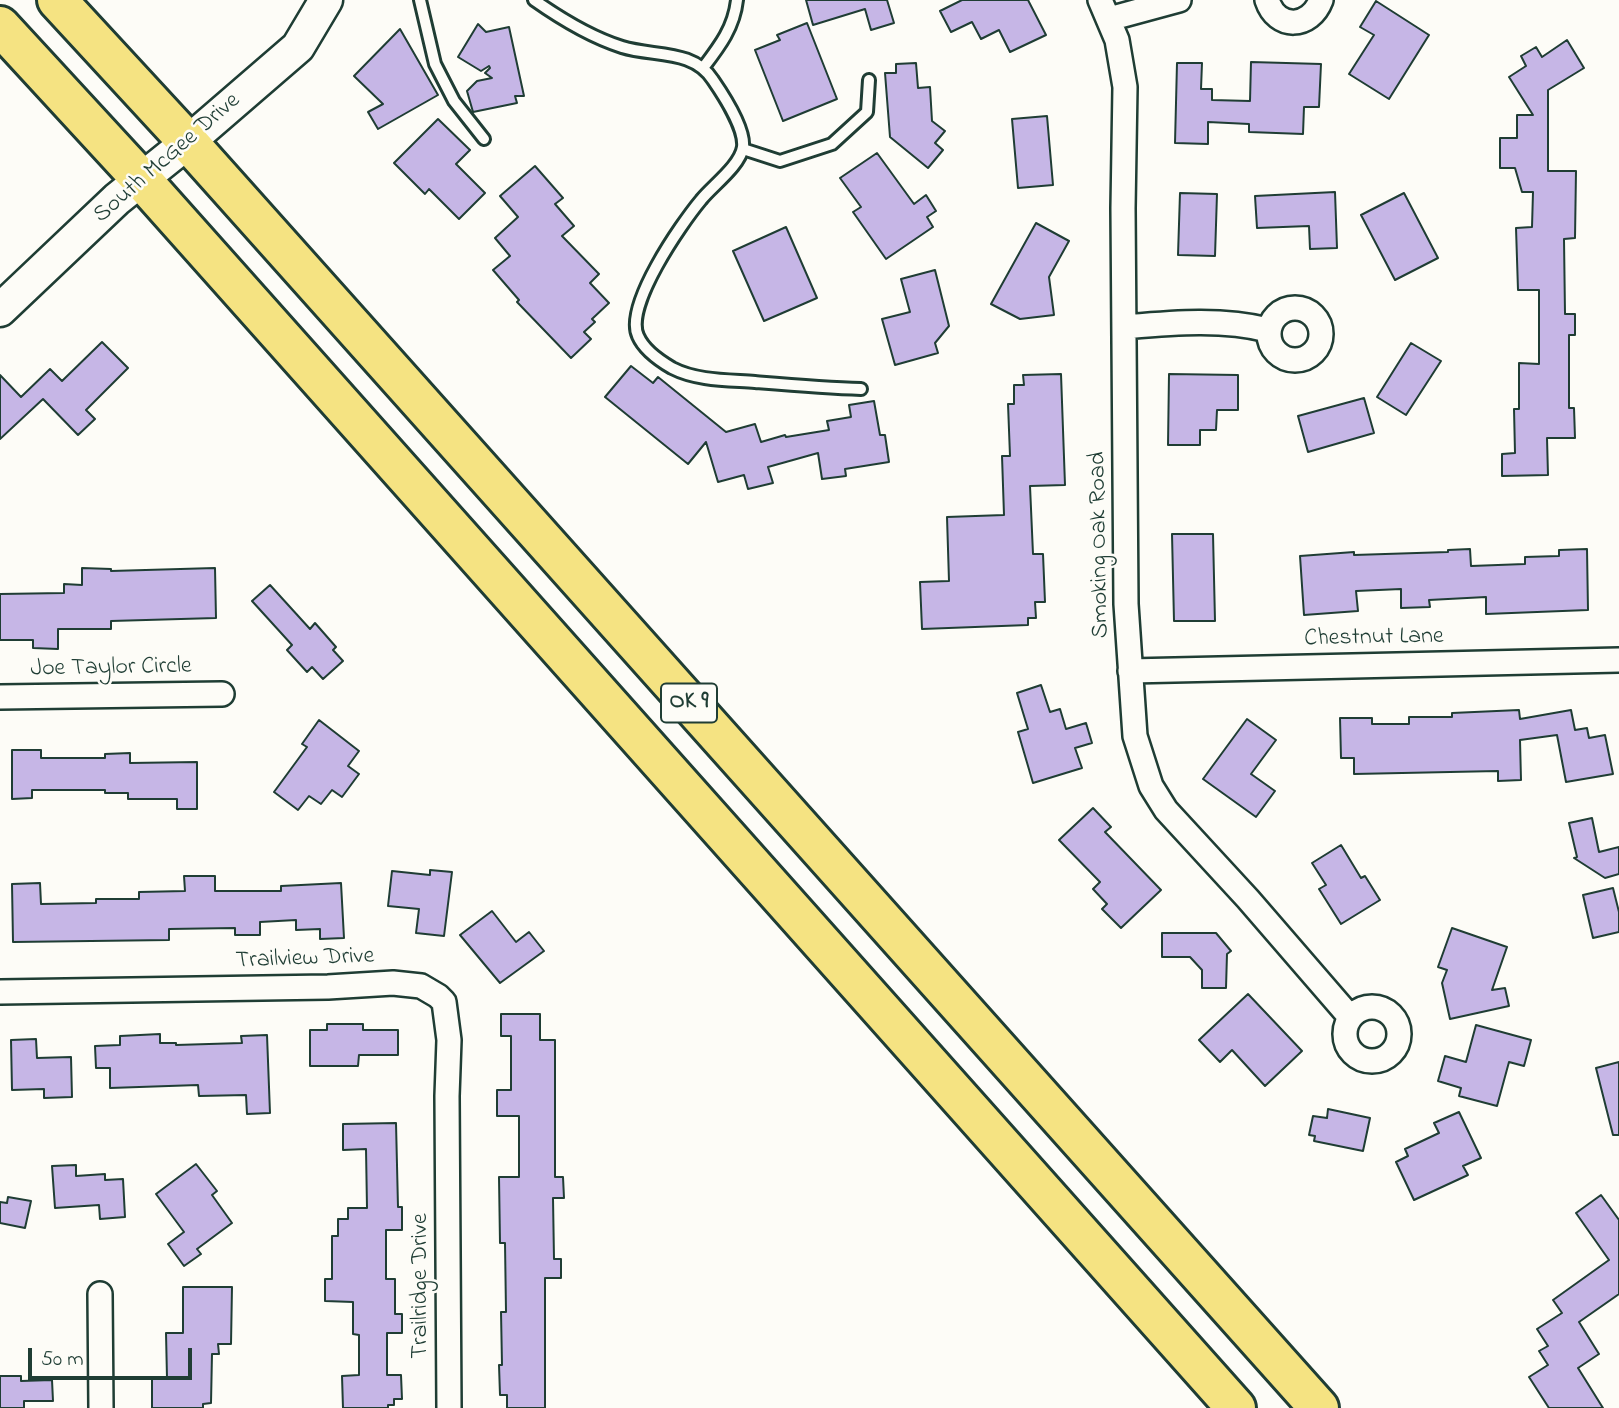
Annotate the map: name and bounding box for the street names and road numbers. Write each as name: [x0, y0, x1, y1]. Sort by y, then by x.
street label: South McGee Drive: [89, 87, 247, 231]
street label: Smoking Oak Road: [1085, 451, 1117, 639]
street label: Chestnut Lane: [1304, 623, 1444, 655]
street label: Joe Taylor Circle: [30, 653, 192, 685]
road number: OK 9: [661, 684, 717, 722]
street label: Trailview Drive: [235, 943, 375, 977]
street label: Trailridge Drive: [408, 1213, 436, 1359]

